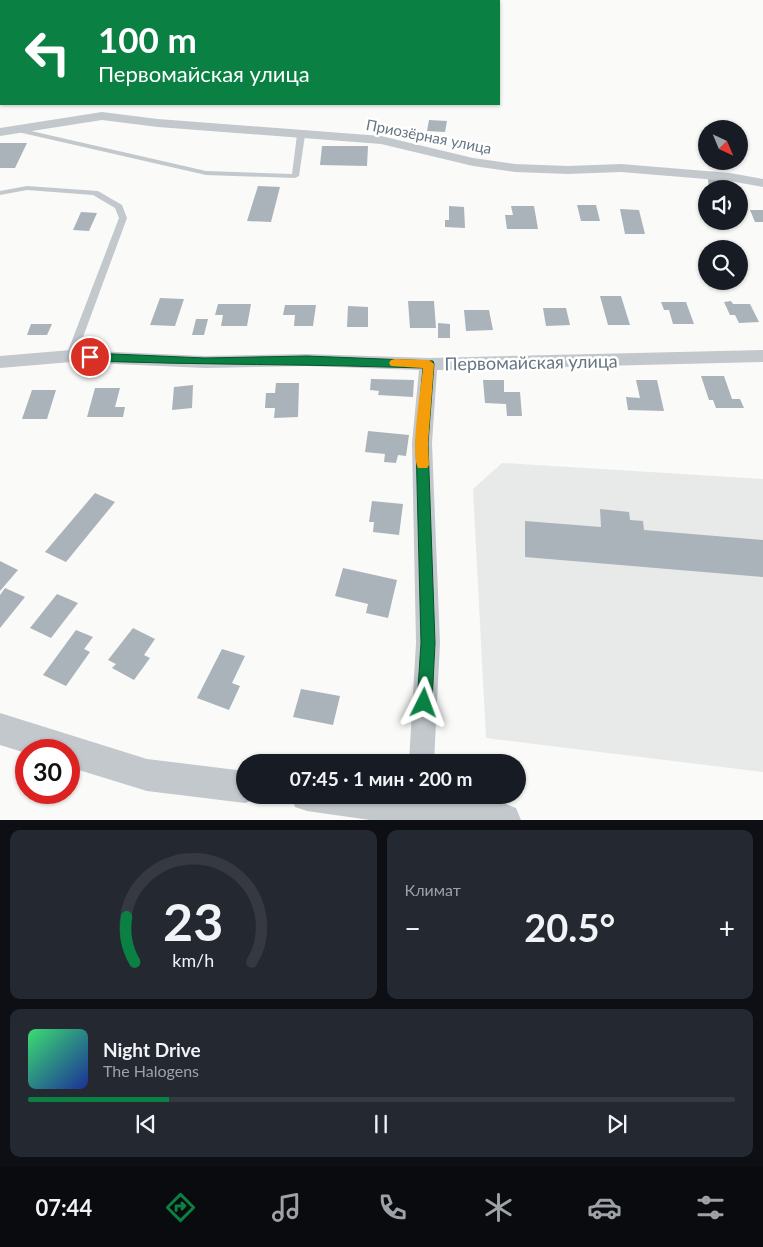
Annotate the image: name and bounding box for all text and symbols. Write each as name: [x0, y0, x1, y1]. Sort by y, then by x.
text: 100 m: [98, 18, 197, 60]
icon: left: [15, 20, 80, 85]
text: Первомайская улица: [98, 60, 310, 87]
street label: Приозёрная улица: [365, 115, 493, 157]
north arrow: [698, 120, 748, 170]
map controls: [698, 120, 748, 290]
button: sound: [698, 180, 748, 230]
button: search: [698, 240, 748, 290]
pin: [69, 336, 111, 378]
icon: arrive: [76, 343, 104, 371]
street label: Первомайская улица: [444, 349, 618, 375]
position arrow: [397, 676, 449, 728]
speed limit sign: 30: [15, 739, 80, 804]
text: 07:45 · 1 мин · 200 m: [290, 767, 472, 790]
text: Климат: [405, 880, 461, 899]
text: 23: [163, 890, 223, 952]
text: 20.5°: [524, 904, 615, 950]
text: −: [405, 911, 421, 945]
text: +: [719, 911, 735, 945]
text: km/h: [172, 949, 214, 971]
text: Night Drive: [103, 1038, 201, 1061]
text: The Halogens: [103, 1061, 199, 1080]
icon: previous: [132, 1110, 160, 1138]
icon: pause: [367, 1110, 395, 1138]
icon: next: [603, 1110, 631, 1138]
icon: directions: [163, 1190, 198, 1225]
icon: music: [269, 1190, 304, 1225]
icon: phone: [375, 1190, 410, 1225]
icon: climate: [481, 1190, 516, 1225]
icon: car: [587, 1190, 622, 1225]
icon: filters: [693, 1190, 728, 1225]
text: 07:44: [35, 1194, 92, 1221]

